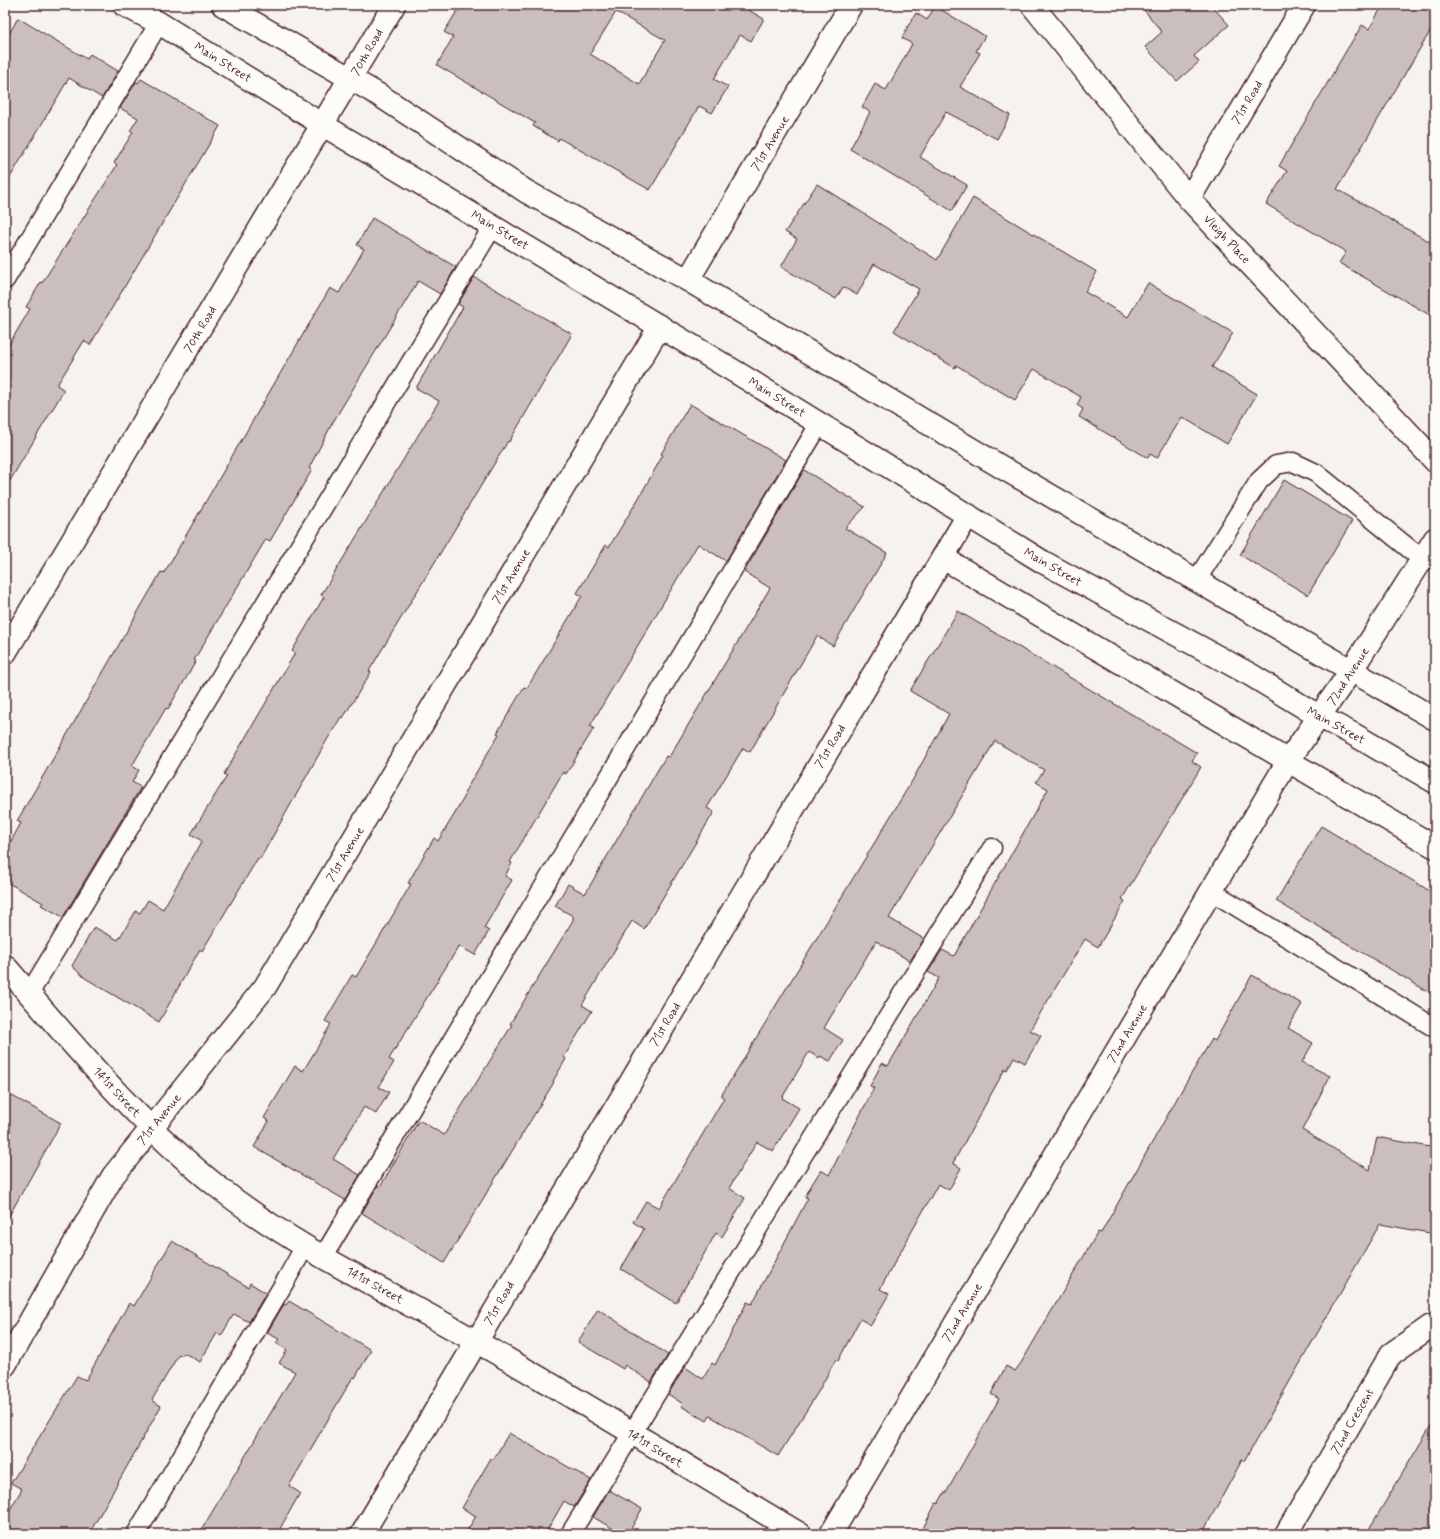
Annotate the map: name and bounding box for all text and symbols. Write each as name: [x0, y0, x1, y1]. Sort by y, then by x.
street label: 70th Road: [348, 26, 388, 79]
street label: Main Street: [191, 39, 254, 87]
street label: 71st Road: [1229, 78, 1267, 127]
street label: 71st Avenue: [748, 113, 794, 174]
street label: Main Street: [468, 207, 532, 254]
street label: Vleigh Place: [1199, 212, 1253, 268]
street label: 70th Road: [181, 303, 221, 356]
street label: Main Street: [745, 374, 808, 422]
street label: Main Street: [1021, 545, 1085, 591]
street label: 71st Avenue: [489, 546, 535, 607]
street label: 72nd Avenue: [1324, 645, 1374, 708]
street label: Main Street: [1303, 703, 1368, 749]
street label: 71st Road: [812, 722, 850, 771]
street label: 71st Avenue: [323, 824, 369, 885]
street label: 71st Road: [647, 1000, 685, 1049]
street label: 72nd Avenue: [1104, 1001, 1152, 1066]
street label: 141st Street: [89, 1064, 144, 1121]
street label: 71st Avenue: [134, 1091, 185, 1149]
street label: 141st Street: [343, 1264, 406, 1308]
street label: 71st Road: [481, 1279, 519, 1328]
street label: 72nd Avenue: [939, 1280, 987, 1345]
street label: 72nd Crescent: [1328, 1385, 1378, 1457]
street label: 141st Street: [623, 1426, 686, 1472]

